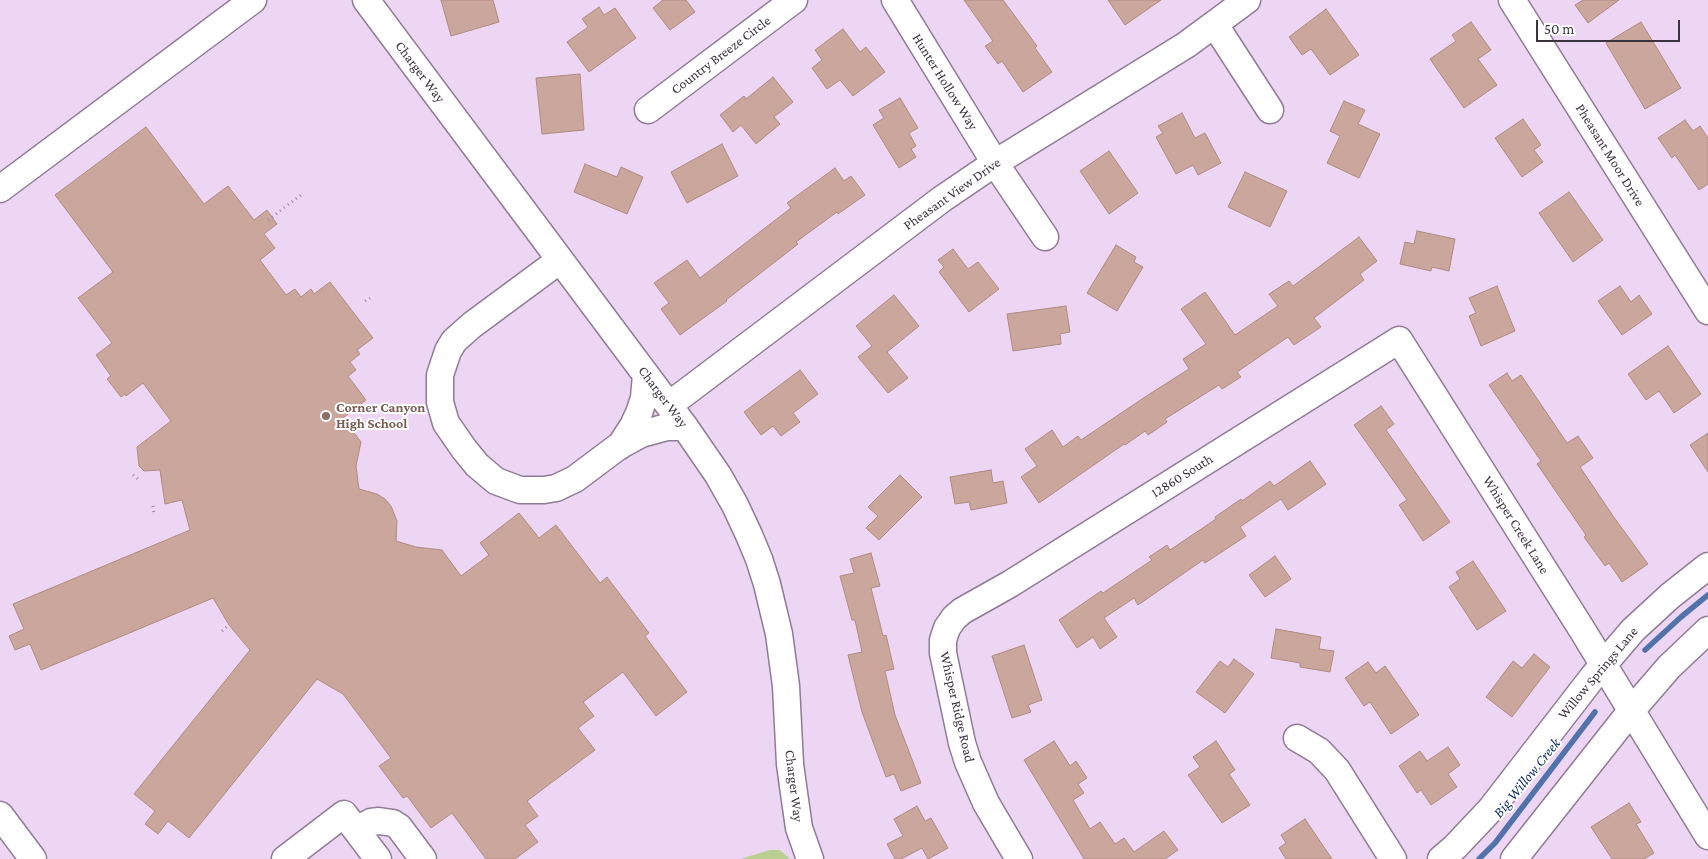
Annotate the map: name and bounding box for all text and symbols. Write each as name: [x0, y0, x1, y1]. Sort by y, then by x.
scale bar: [1538, 10, 1682, 42]
street label: Country Breeze Circle: [668, 12, 774, 98]
text: 50 m: [1544, 21, 1574, 37]
street label: Hunter Hollow Way: [909, 31, 981, 133]
street label: Charger Way: [391, 38, 449, 106]
street label: Pheasant Moor Drive: [1572, 101, 1648, 209]
street label: Pheasant View Drive: [900, 154, 1004, 234]
street label: Charger Way: [634, 363, 692, 431]
place label: Corner Canyon High School: [336, 400, 425, 432]
marker: Corner Canyon High School: [320, 410, 332, 422]
street label: 12860 South: [1148, 450, 1216, 502]
street label: Whisper Creek Lane: [1479, 473, 1553, 577]
street label: Willow Springs Lane: [1554, 623, 1642, 723]
street label: Whisper Ridge Road: [936, 650, 978, 764]
water label: Big Willow Creek: [1489, 735, 1565, 821]
street label: Charger Way: [781, 749, 807, 823]

